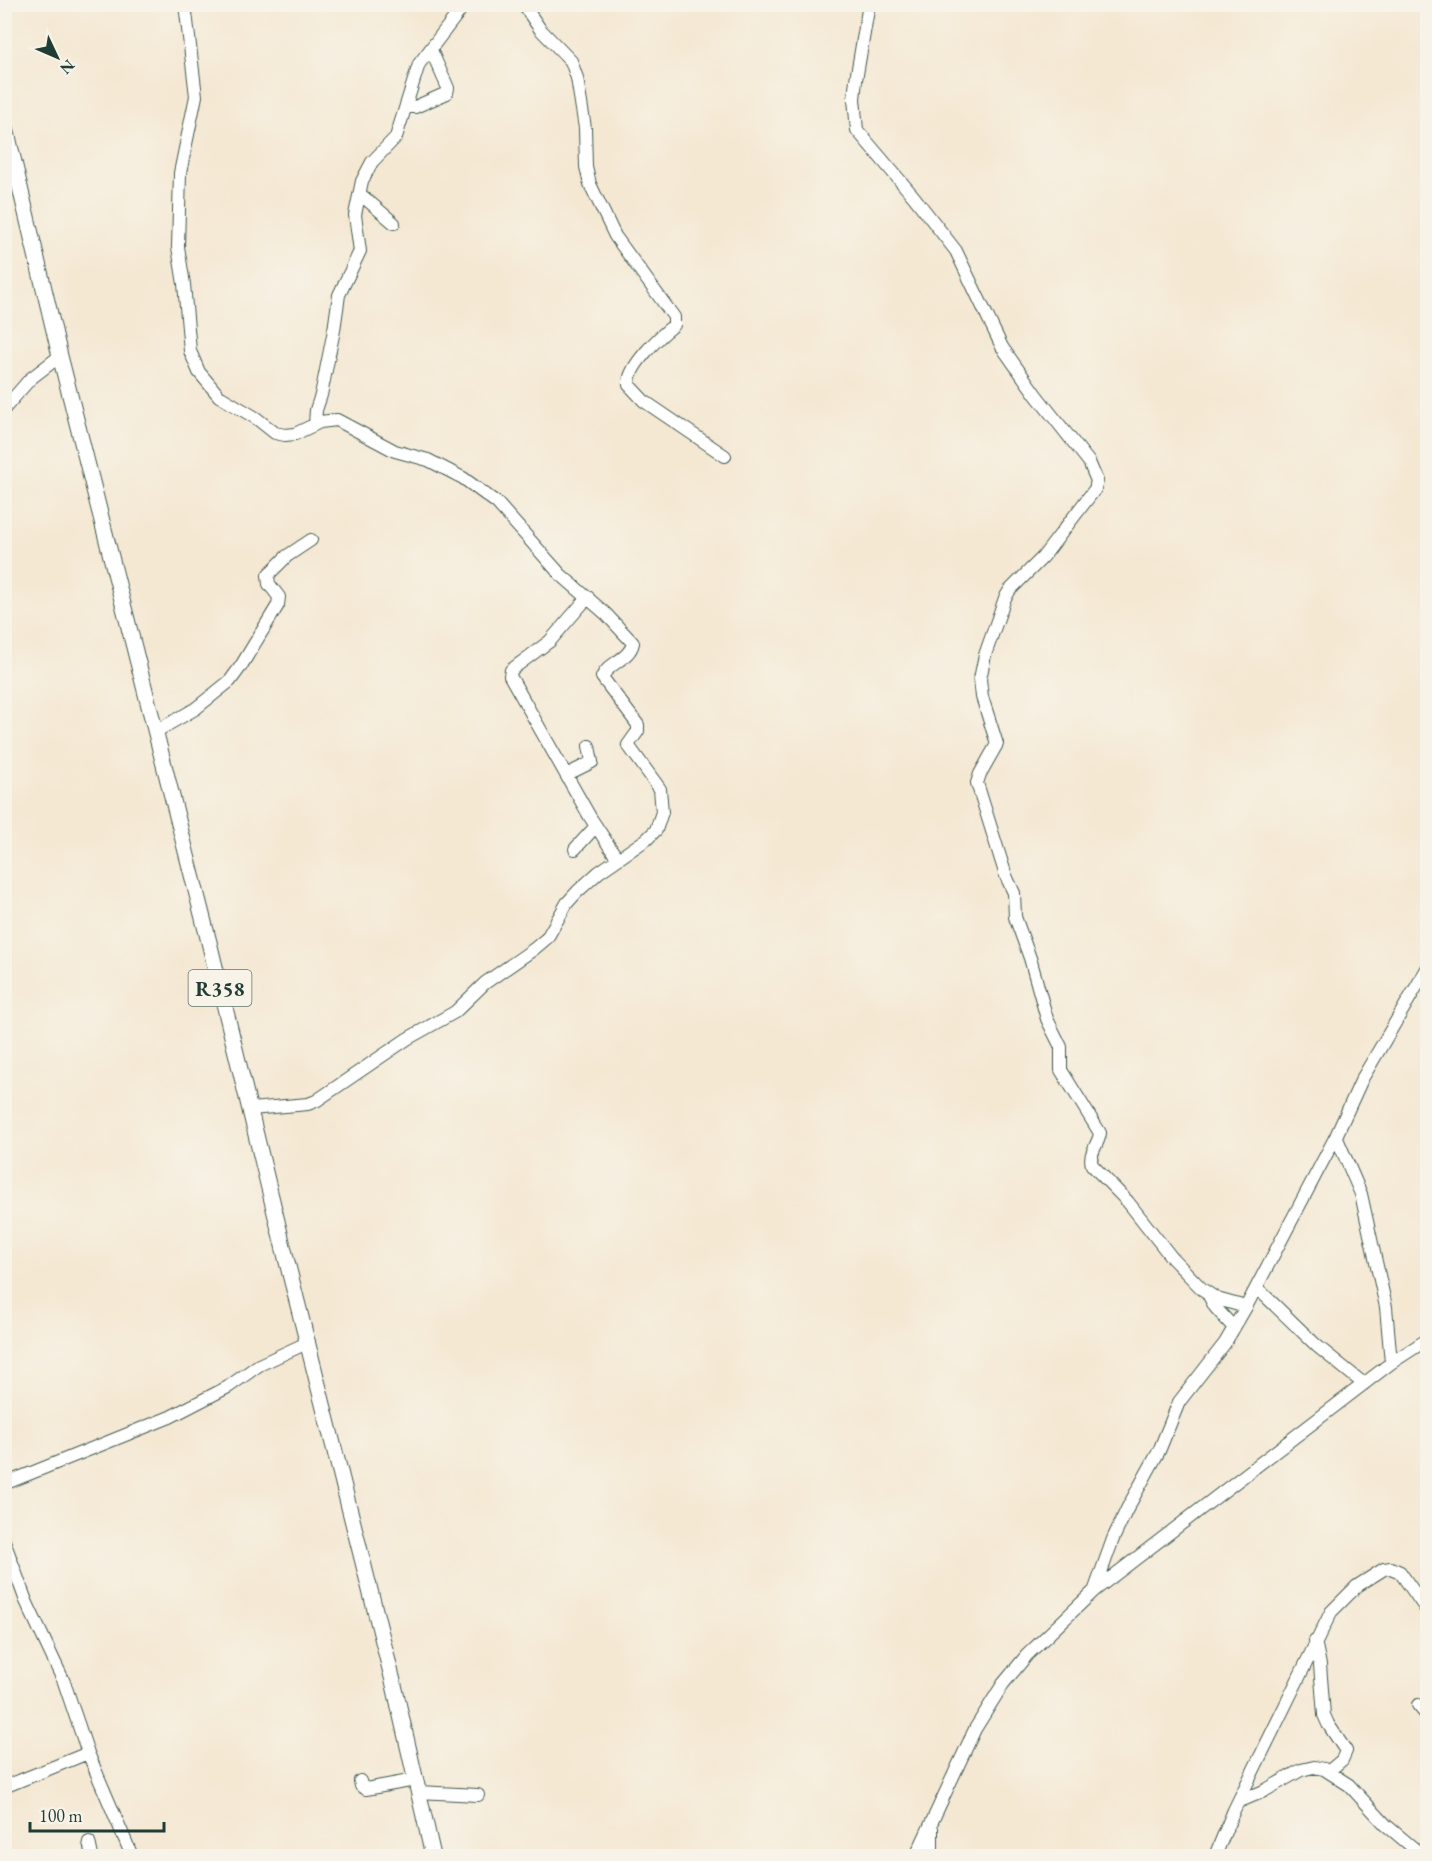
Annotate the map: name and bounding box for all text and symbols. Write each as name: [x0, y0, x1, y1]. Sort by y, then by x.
north arrow: [27, 27, 87, 87]
text: N: [55, 55, 79, 79]
road number: R358: [188, 970, 252, 1006]
scale bar: [30, 1795, 164, 1833]
text: 100 m: [39, 1804, 83, 1827]

